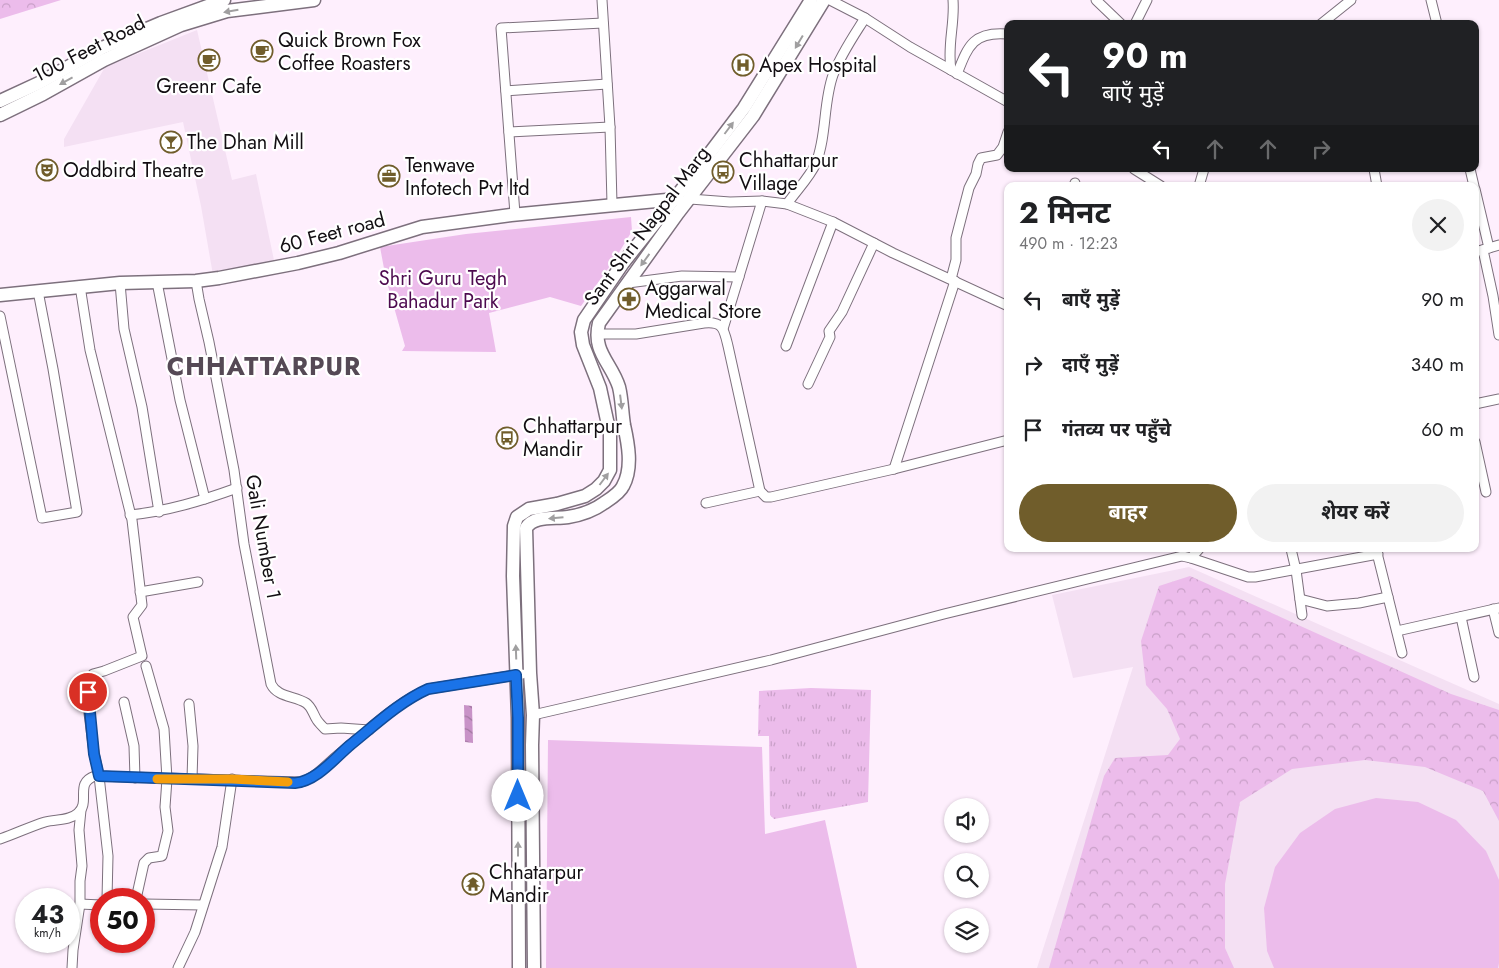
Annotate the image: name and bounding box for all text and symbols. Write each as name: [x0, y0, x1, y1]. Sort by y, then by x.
street label: 100 Feet Road: [28, 8, 150, 90]
one-way arrow: [223, 8, 239, 16]
place label: Quick Brown Fox Coffee Roasters: [278, 26, 421, 78]
text: 90 m: [1102, 31, 1188, 81]
one-way arrow: [795, 35, 804, 48]
cafe icon: Quick Brown Fox Coffee Roasters: [250, 39, 274, 63]
icon: left: [1019, 40, 1084, 105]
cafe icon: Greenr Cafe: [197, 48, 221, 72]
place label: Apex Hospital: [759, 51, 877, 80]
hospital icon: Apex Hospital: [731, 53, 755, 77]
place label: Greenr Cafe: [156, 72, 262, 101]
one-way arrow: [59, 77, 74, 85]
text: बाएँ मुड़ें: [1102, 77, 1164, 109]
one-way arrow: [724, 122, 735, 135]
place label: The Dhan Mill: [187, 128, 304, 157]
bar icon: The Dhan Mill: [159, 130, 183, 154]
icon: left: [1148, 135, 1176, 163]
icon: ahead: [1201, 135, 1229, 163]
icon: ahead: [1254, 135, 1282, 163]
icon: right: [1307, 135, 1335, 163]
street label: Sant Shri Nagpal Marg: [577, 140, 717, 312]
place label: Chhattarpur Village: [739, 146, 838, 198]
place label: Tenwave Infotech Pvt ltd: [405, 151, 530, 203]
place label: Oddbird Theatre: [63, 156, 204, 185]
theatre icon: Oddbird Theatre: [35, 158, 59, 182]
bus stop icon: Chhattarpur Village: [711, 160, 735, 184]
office icon: Tenwave Infotech Pvt ltd: [377, 164, 401, 188]
text: 2 मिनट: [1019, 191, 1111, 234]
button: close: [1412, 199, 1464, 251]
street label: 60 Feet road: [276, 205, 388, 261]
text: 490 m · 12:23: [1019, 232, 1118, 255]
one-way arrow: [639, 253, 650, 266]
park label: Shri Guru Tegh Bahadur Park: [379, 264, 507, 316]
place label: Aggarwal Medical Store: [645, 274, 761, 326]
icon: left: [1019, 286, 1047, 314]
text: बाएँ मुड़ें: [1062, 286, 1120, 313]
text: 90 m: [1421, 286, 1464, 313]
pharmacy icon: Aggarwal Medical Store: [617, 287, 641, 311]
district label: CHHATTARPUR: [167, 348, 361, 384]
icon: right: [1019, 351, 1047, 379]
text: दाएँ मुड़ें: [1062, 351, 1119, 378]
text: 340 m: [1411, 351, 1464, 378]
one-way arrow: [617, 394, 625, 410]
place label: Chhattarpur Mandir: [523, 412, 622, 464]
icon: arrive: [1019, 416, 1047, 444]
text: गंतव्य पर पहुँचे: [1062, 416, 1171, 443]
text: 60 m: [1421, 416, 1464, 443]
bus stop icon: Chhattarpur Mandir: [495, 426, 519, 450]
street label: Gali Number 1: [238, 472, 288, 602]
one-way arrow: [598, 473, 609, 486]
button: बाहर: [1019, 484, 1237, 542]
button: शेयर करें: [1247, 484, 1464, 542]
one-way arrow: [548, 514, 564, 522]
one-way arrow: [511, 644, 519, 660]
pin: [67, 671, 109, 713]
icon: arrive: [74, 678, 102, 706]
position arrow: [491, 769, 543, 821]
map controls: [944, 798, 989, 953]
button: sound: [944, 798, 989, 843]
one-way arrow: [514, 841, 522, 857]
button: search: [944, 853, 989, 898]
place label: Chhatarpur Mandir: [489, 858, 583, 910]
temple icon: Chhatarpur Mandir: [461, 872, 485, 896]
speed limit sign: 50: [90, 888, 155, 953]
text: 43: [31, 896, 64, 932]
button: layers: [944, 908, 989, 953]
text: km/h: [34, 924, 61, 942]

